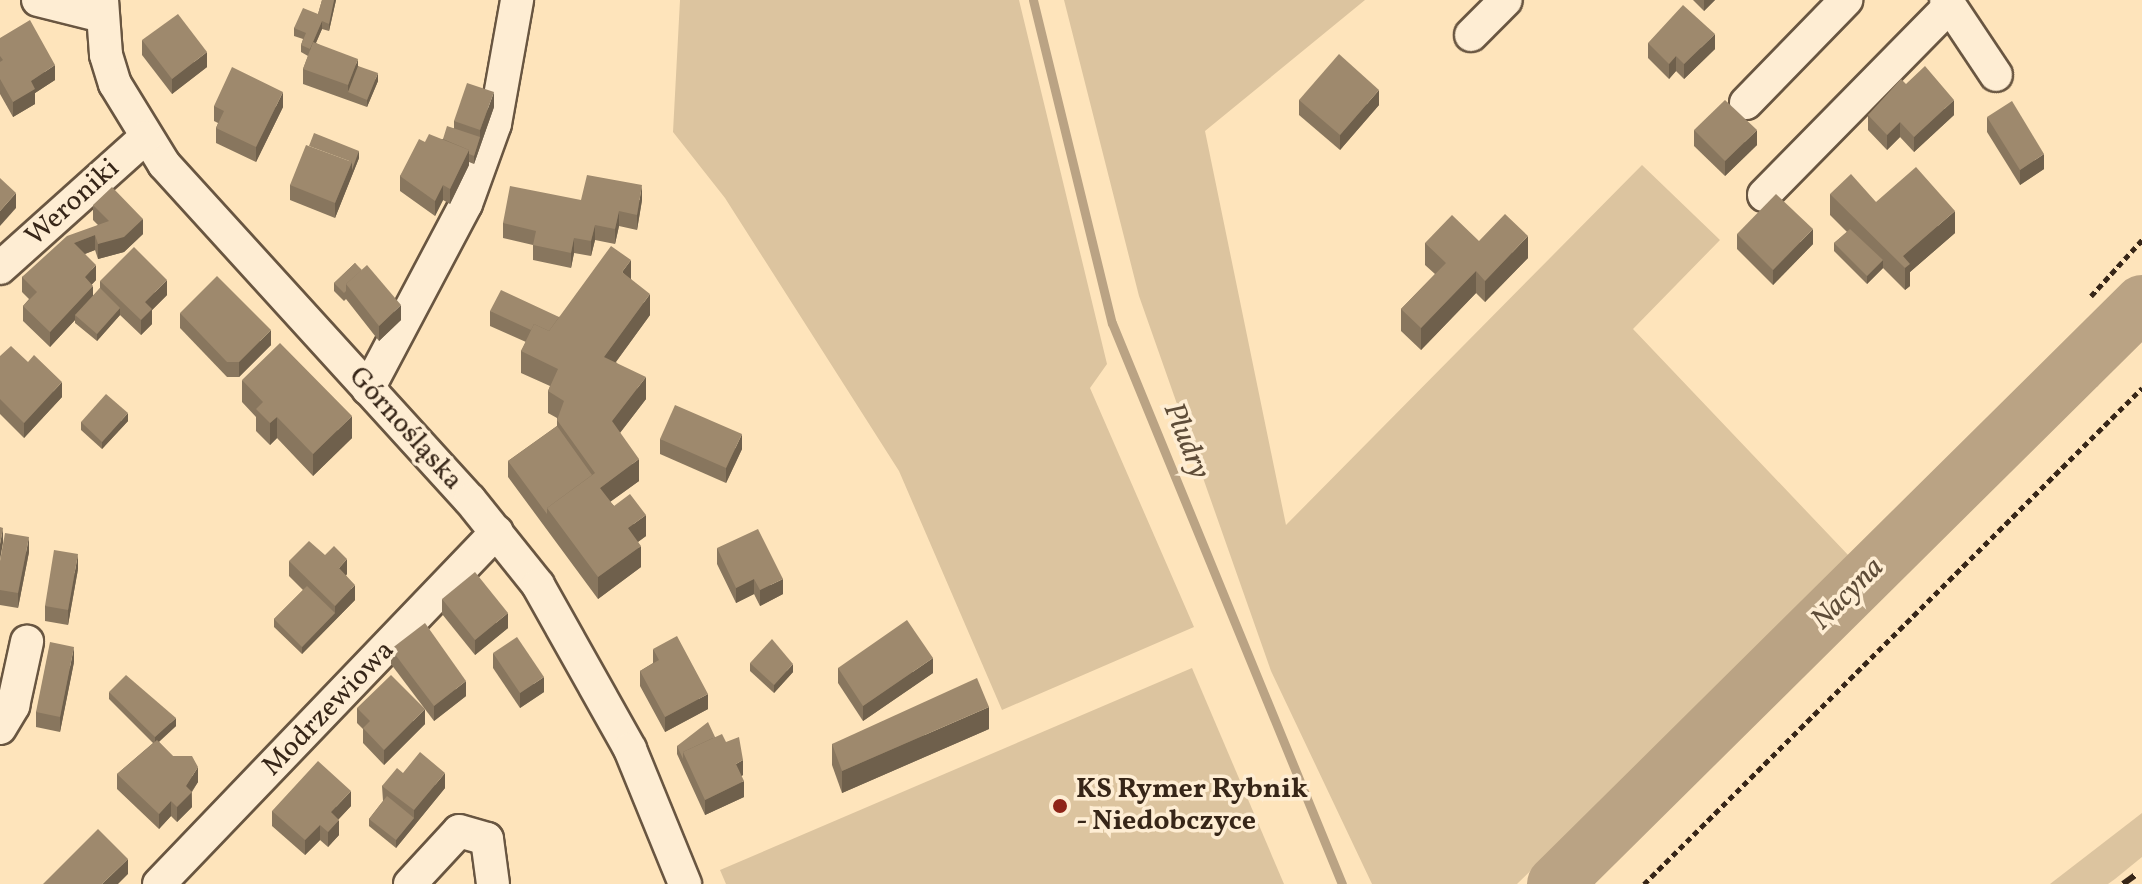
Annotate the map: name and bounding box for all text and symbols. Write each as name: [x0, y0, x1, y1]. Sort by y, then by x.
street label: Weroniki: [19, 152, 127, 254]
street label: Górnośląska: [341, 360, 469, 498]
water label: Pludry: [1155, 398, 1217, 484]
water label: Nacyna: [1804, 550, 1892, 638]
street label: Modrzewiowa: [256, 634, 402, 784]
place label: KS Rymer Rybnik - Niedobczyce: [1076, 773, 1308, 839]
marker: KS Rymer Rybnik - Niedobczyce: [1051, 797, 1069, 815]

